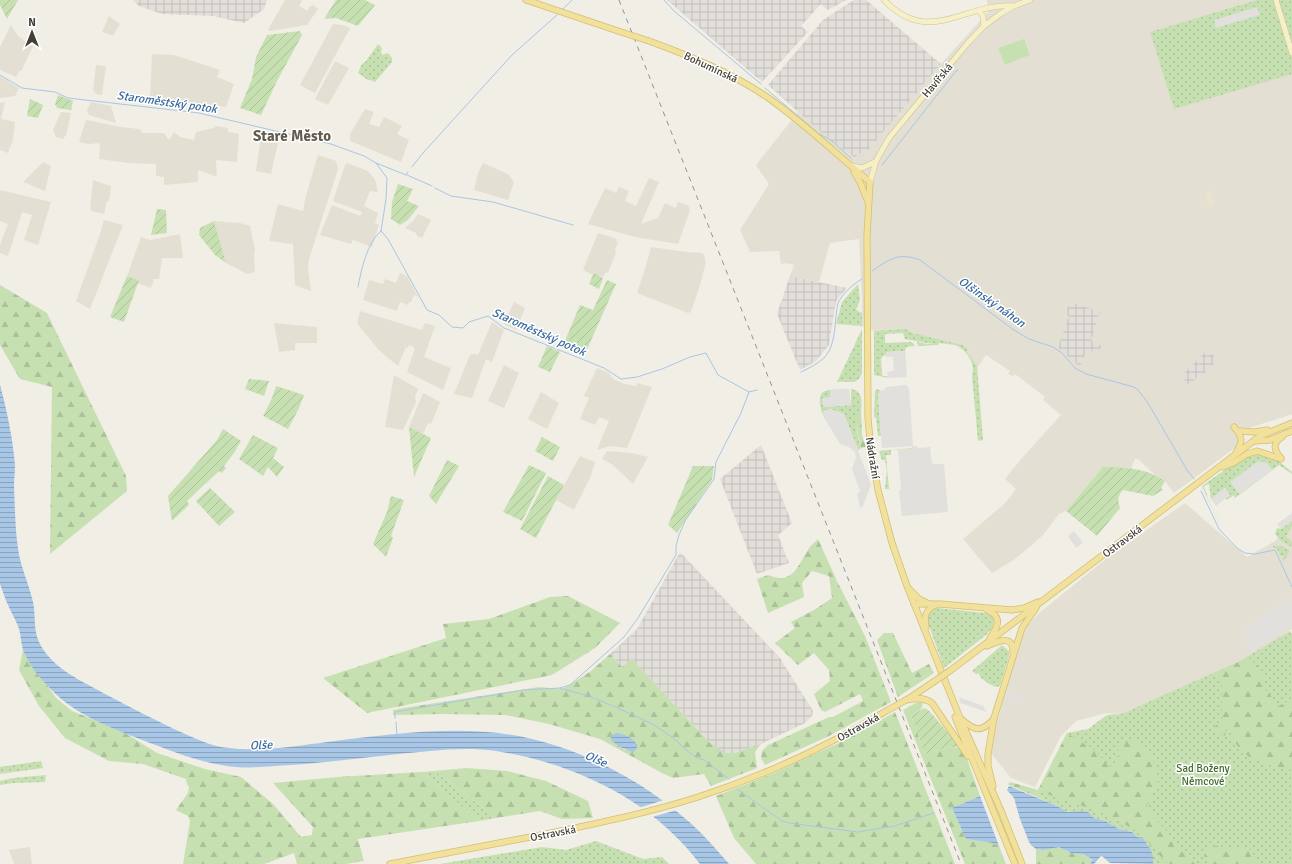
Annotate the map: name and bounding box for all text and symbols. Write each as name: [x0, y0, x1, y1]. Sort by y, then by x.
north arrow: [12, 12, 52, 52]
text: N: [28, 16, 36, 29]
street label: Bohumínská: [682, 49, 740, 86]
street label: Havířská: [919, 60, 956, 100]
water label: Staroměstský potok: [116, 88, 219, 117]
district label: Staré Město: [253, 127, 331, 145]
water label: Olšinský náhon: [955, 274, 1028, 331]
water label: Staroměstský potok: [490, 305, 589, 360]
street label: Nádražní: [863, 436, 882, 480]
street label: Ostravská: [1100, 522, 1145, 560]
street label: Ostravská: [835, 710, 882, 744]
water label: Olše: [249, 737, 274, 754]
water label: Olše: [582, 748, 610, 771]
park label: Sad Boženy Němcové: [1176, 762, 1231, 788]
street label: Ostravská: [529, 823, 577, 844]

